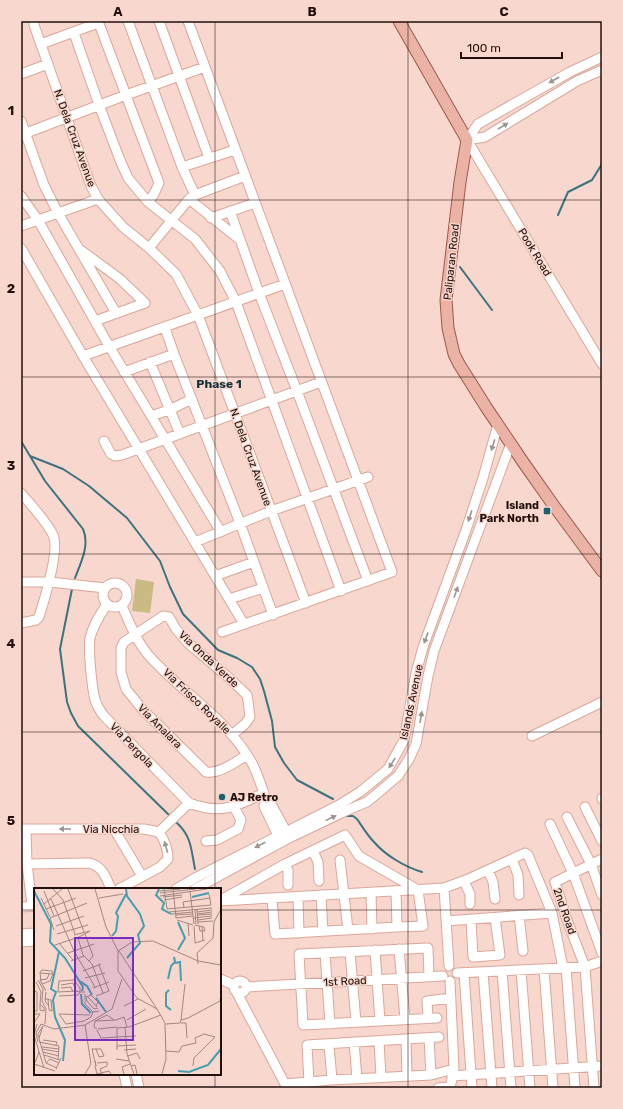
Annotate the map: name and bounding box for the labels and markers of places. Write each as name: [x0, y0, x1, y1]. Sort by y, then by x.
place label: Island Park North: [480, 499, 539, 525]
marker: Island Park North: [542, 506, 552, 516]
place label: AJ Retro: [230, 791, 279, 804]
marker: AJ Retro: [217, 792, 227, 802]

